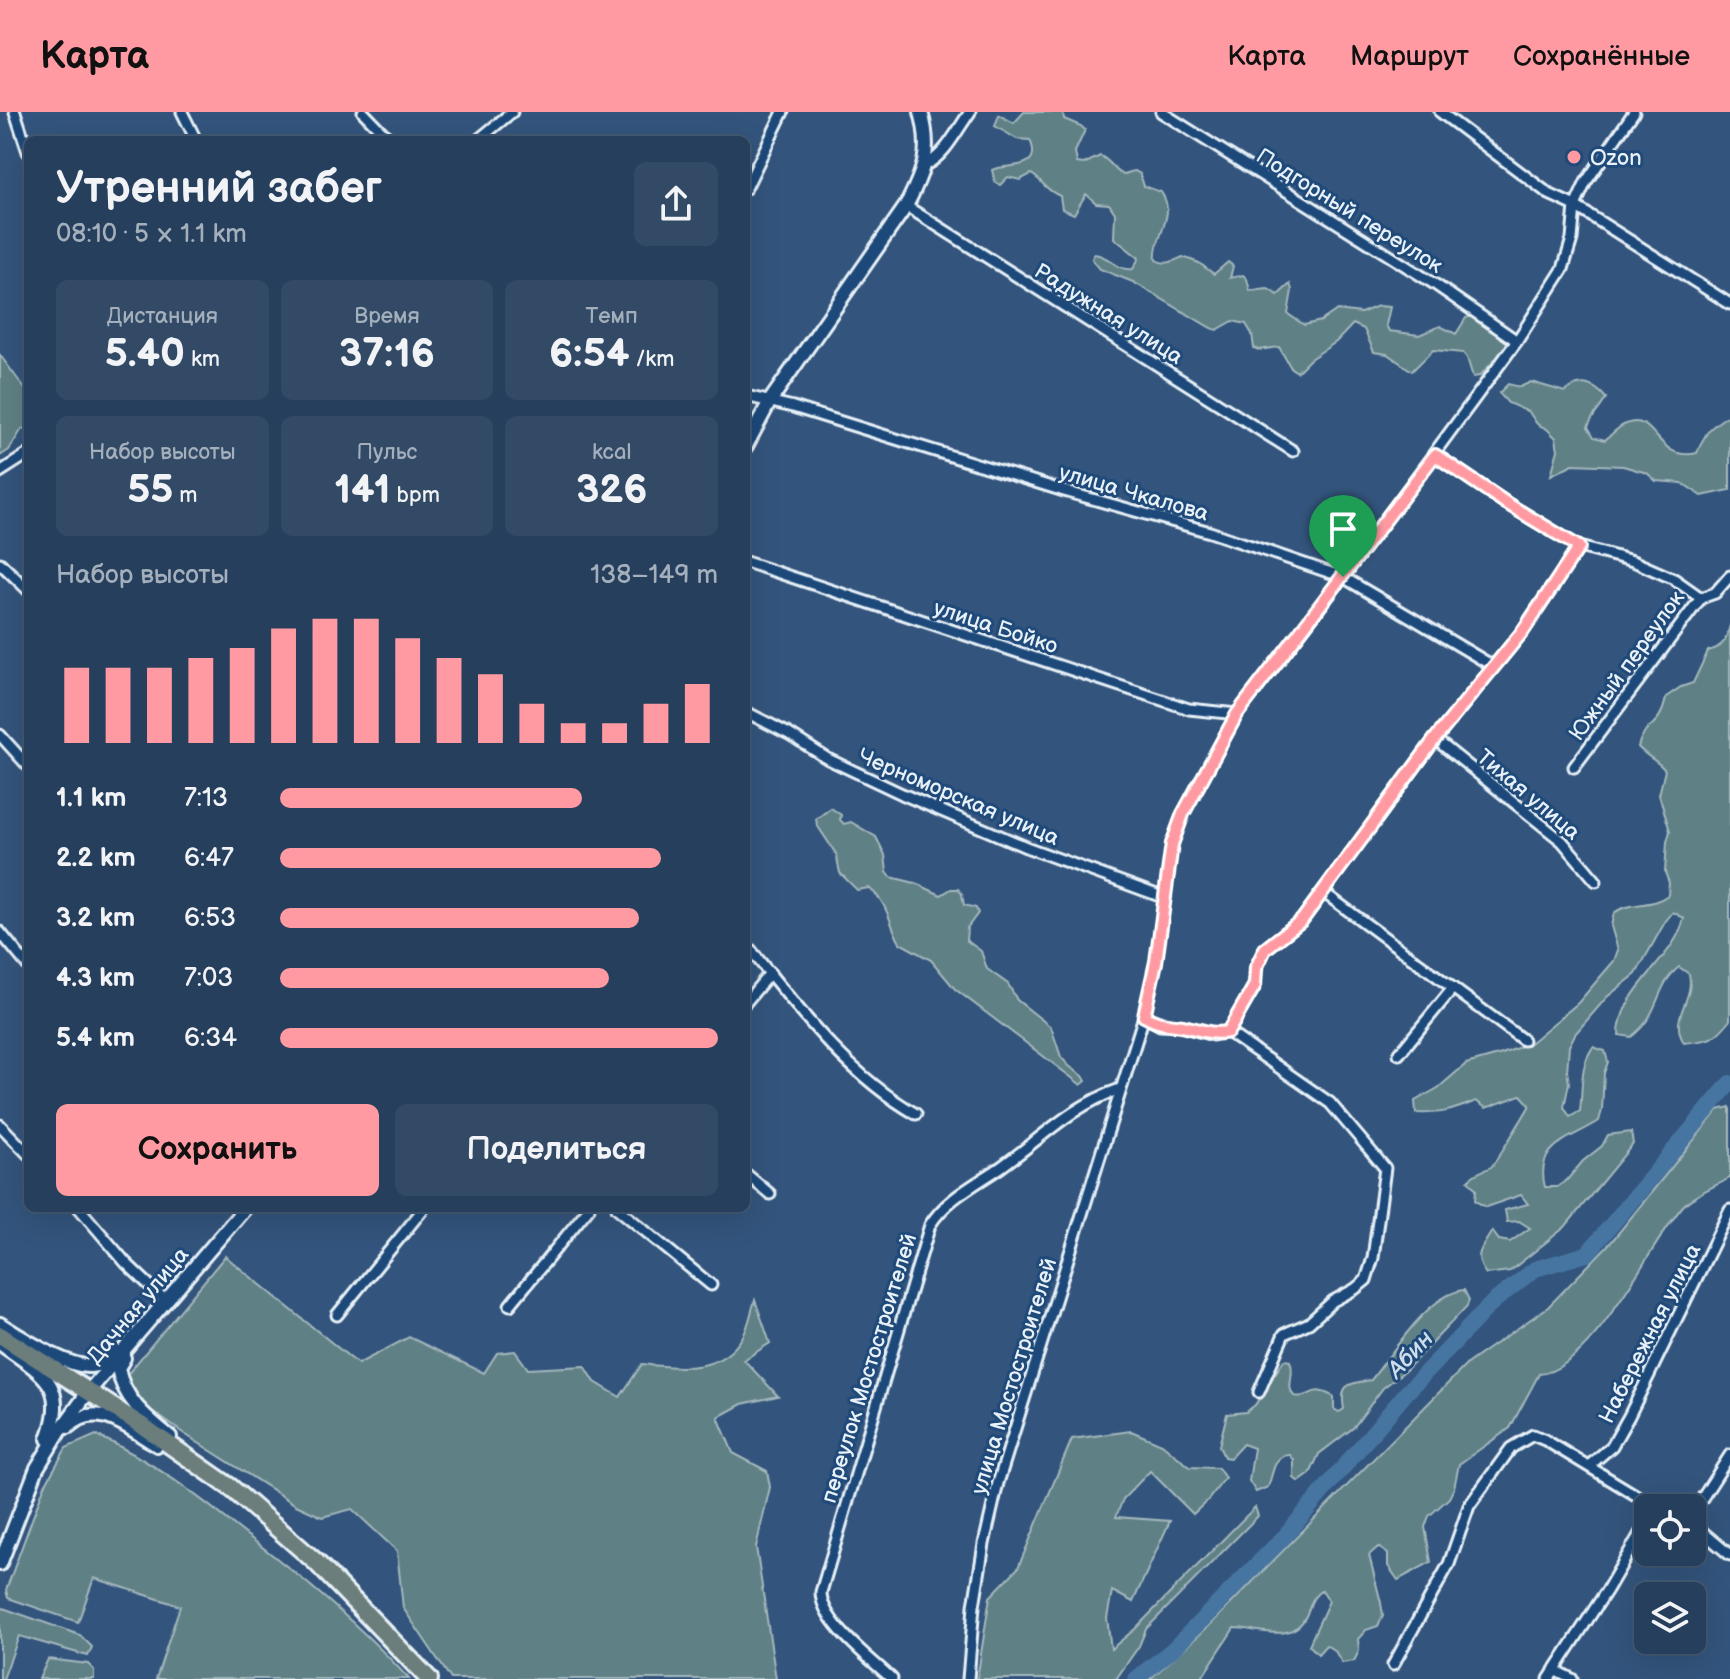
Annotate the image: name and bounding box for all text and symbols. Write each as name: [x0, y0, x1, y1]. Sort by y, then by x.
text: Карта: [40, 34, 149, 79]
text: Карта: [1227, 40, 1306, 73]
text: Маршрут: [1350, 40, 1469, 73]
text: Сохранённые: [1513, 40, 1690, 73]
street label: Подгорный переулок: [1251, 143, 1448, 280]
place label: Ozon: [1590, 145, 1642, 172]
marker: Ozon: [1565, 148, 1583, 166]
text: Утренний забег: [56, 162, 382, 215]
button: share: [634, 162, 718, 246]
text: 08:10 · 5 × 1.1 km: [56, 219, 247, 250]
street label: Радужная улица: [1029, 258, 1188, 371]
text: Дистанция: [107, 303, 218, 330]
text: Время: [354, 303, 420, 330]
text: Темп: [586, 303, 638, 330]
text: 5.40: [105, 330, 185, 378]
text: 37:16: [339, 330, 435, 378]
text: 6:54: [549, 330, 629, 378]
text: km: [185, 346, 220, 373]
text: /km: [629, 346, 674, 373]
text: Набор высоты: [89, 439, 236, 466]
text: Пульс: [357, 439, 417, 466]
text: kcal: [592, 439, 631, 466]
street label: улица Чкалова: [1056, 459, 1211, 528]
text: 55: [127, 466, 173, 514]
text: 141: [334, 466, 391, 514]
text: 326: [576, 466, 647, 514]
text: m: [173, 482, 197, 509]
text: bpm: [391, 482, 440, 509]
pin: [1309, 495, 1377, 577]
icon: arrive: [1321, 507, 1365, 551]
text: Набор высоты: [56, 560, 229, 591]
text: 138–149 m: [590, 560, 718, 591]
street label: Южный переулок: [1564, 585, 1691, 746]
street label: улица Бойко: [930, 595, 1061, 660]
street label: Черноморская улица: [854, 743, 1063, 852]
street label: Тихая улица: [1471, 744, 1585, 846]
text: 1.1 km: [56, 783, 126, 814]
text: 7:13: [184, 783, 228, 814]
text: 2.2 km: [56, 843, 136, 874]
text: 6:47: [184, 843, 234, 874]
text: 3.2 km: [56, 903, 135, 934]
text: 6:53: [184, 903, 236, 934]
text: 4.3 km: [56, 963, 135, 994]
text: 7:03: [184, 963, 233, 994]
text: 5.4 km: [56, 1023, 135, 1054]
text: 6:34: [184, 1023, 237, 1054]
button: Сохранить: [56, 1104, 379, 1196]
button: Поделиться: [395, 1104, 718, 1196]
street label: переулок Мостостроителей: [816, 1230, 923, 1506]
street label: Набережная улица: [1593, 1239, 1707, 1428]
street label: Дачная улица: [81, 1242, 195, 1370]
street label: улица Мостостроителей: [966, 1255, 1063, 1498]
water label: Абин: [1380, 1324, 1440, 1386]
map controls: [1634, 1494, 1706, 1654]
button: locate: [1634, 1494, 1706, 1566]
button: layers: [1634, 1582, 1706, 1654]

